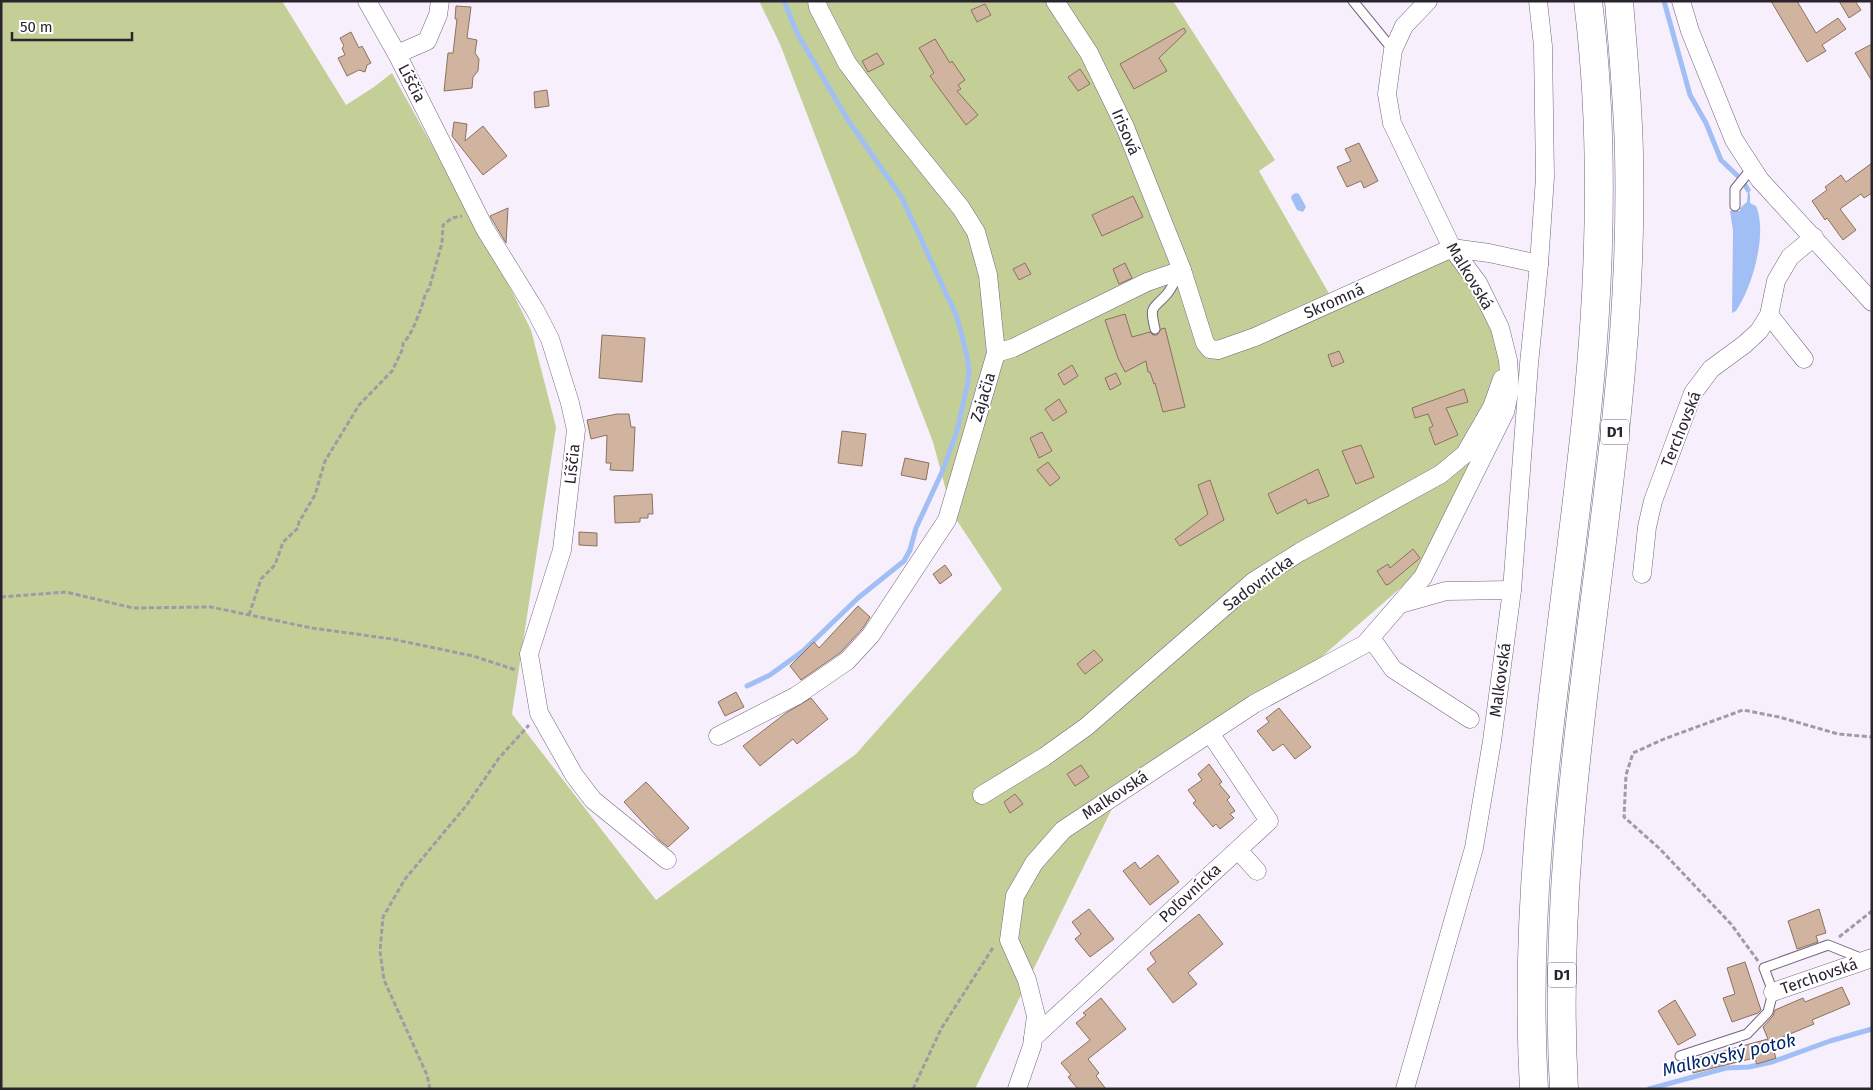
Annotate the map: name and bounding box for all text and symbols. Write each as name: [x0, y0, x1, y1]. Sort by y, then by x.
scale bar: [12, 10, 132, 42]
text: 50 m: [20, 18, 53, 36]
street label: Líščia: [394, 61, 430, 105]
street label: Irisová: [1108, 106, 1144, 158]
street label: Malkovská: [1443, 239, 1497, 313]
street label: Skromná: [1301, 279, 1367, 323]
street label: Zajačia: [967, 370, 999, 424]
street label: Terchovská: [1657, 388, 1705, 470]
road number: D1: [1601, 420, 1629, 444]
street label: Líščia: [560, 443, 584, 485]
street label: Sadovnícka: [1219, 551, 1297, 615]
street label: Malkovská: [1485, 642, 1515, 718]
street label: Malkovská: [1078, 767, 1152, 823]
street label: Poľovnícka: [1155, 860, 1225, 926]
street label: Terchovská: [1778, 954, 1860, 998]
road number: D1: [1548, 962, 1576, 988]
water label: Malkovský potok: [1660, 1029, 1798, 1081]

